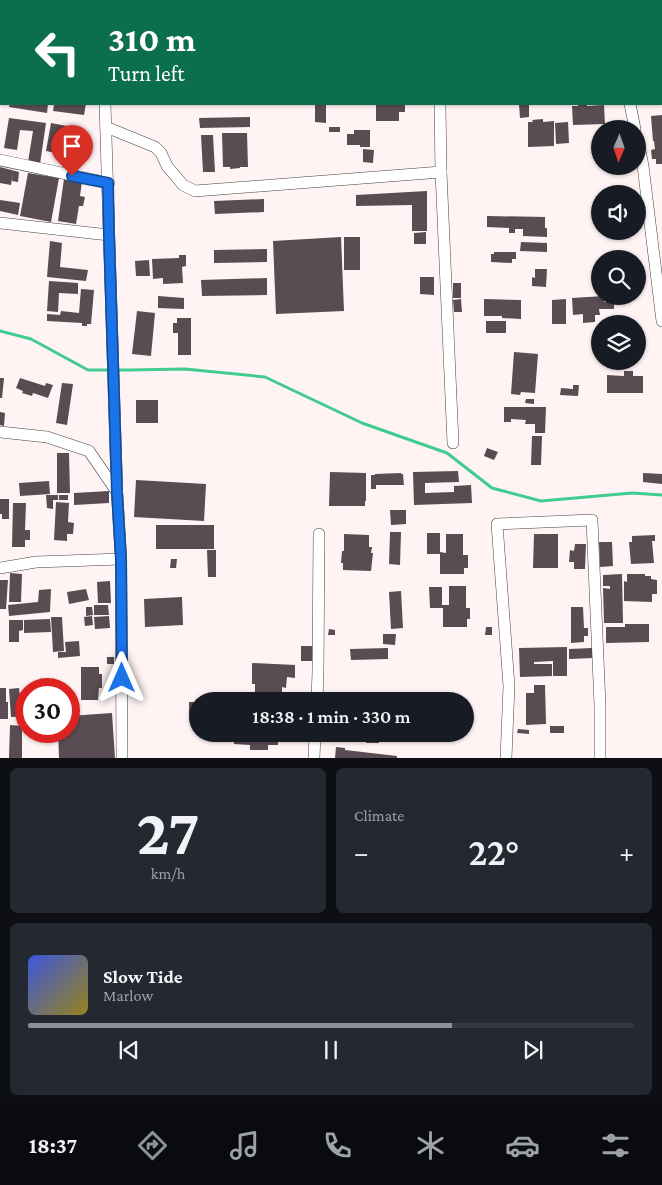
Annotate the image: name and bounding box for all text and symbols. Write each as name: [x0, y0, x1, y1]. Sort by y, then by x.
icon: left: [25, 20, 90, 85]
text: 310 m: [108, 20, 196, 59]
text: Turn left: [108, 61, 185, 86]
north arrow: [591, 120, 646, 175]
map controls: [591, 120, 646, 370]
pin: [51, 125, 93, 176]
icon: arrive: [58, 132, 86, 160]
button: sound: [591, 185, 646, 240]
button: search: [591, 250, 646, 305]
button: layers: [591, 315, 646, 370]
position arrow: [95, 651, 147, 703]
speed limit sign: 30: [15, 678, 80, 743]
text: 18:38 · 1 min · 330 m: [252, 706, 411, 727]
text: 27: [136, 796, 200, 868]
text: Climate: [354, 807, 404, 824]
text: 22°: [469, 831, 519, 873]
text: −: [354, 837, 369, 868]
text: +: [619, 837, 634, 868]
text: km/h: [151, 865, 185, 882]
text: Slow Tide: [103, 966, 183, 987]
text: Marlow: [103, 987, 153, 1004]
icon: previous: [115, 1036, 143, 1064]
icon: pause: [317, 1036, 345, 1064]
icon: next: [519, 1036, 547, 1064]
icon: directions: [135, 1128, 170, 1163]
icon: music: [227, 1128, 262, 1163]
icon: phone: [320, 1128, 355, 1163]
icon: climate: [413, 1128, 448, 1163]
icon: car: [505, 1128, 540, 1163]
icon: filters: [598, 1128, 633, 1163]
text: 18:37: [29, 1133, 77, 1158]

